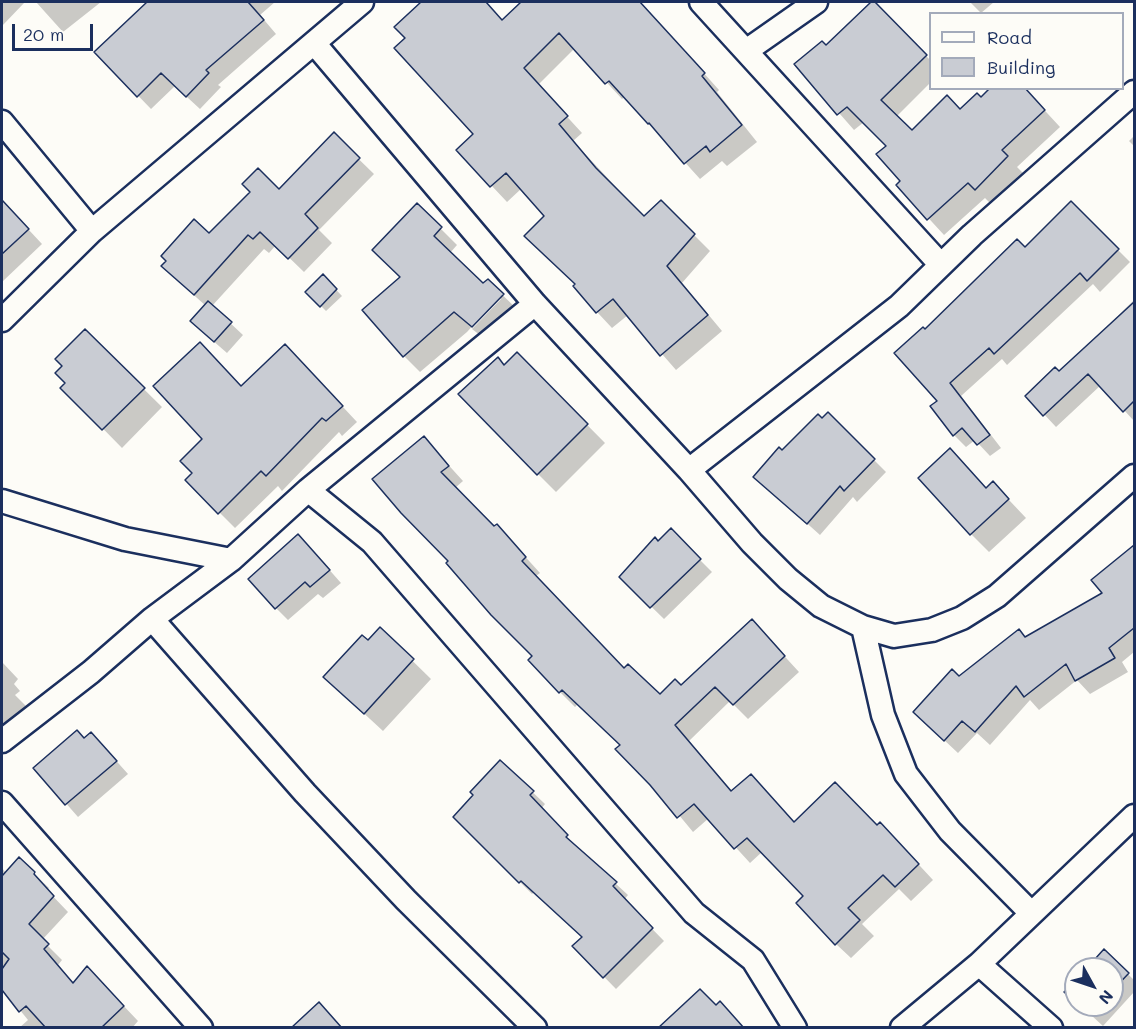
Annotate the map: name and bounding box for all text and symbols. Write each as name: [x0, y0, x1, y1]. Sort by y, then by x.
scale bar: [15, 12, 96, 50]
legend: [929, 12, 1124, 90]
text: 20 m: [23, 22, 64, 46]
text: Road: [987, 25, 1032, 49]
text: Building: [987, 55, 1055, 79]
north arrow: [1064, 957, 1124, 1017]
text: N: [1095, 986, 1119, 1009]

